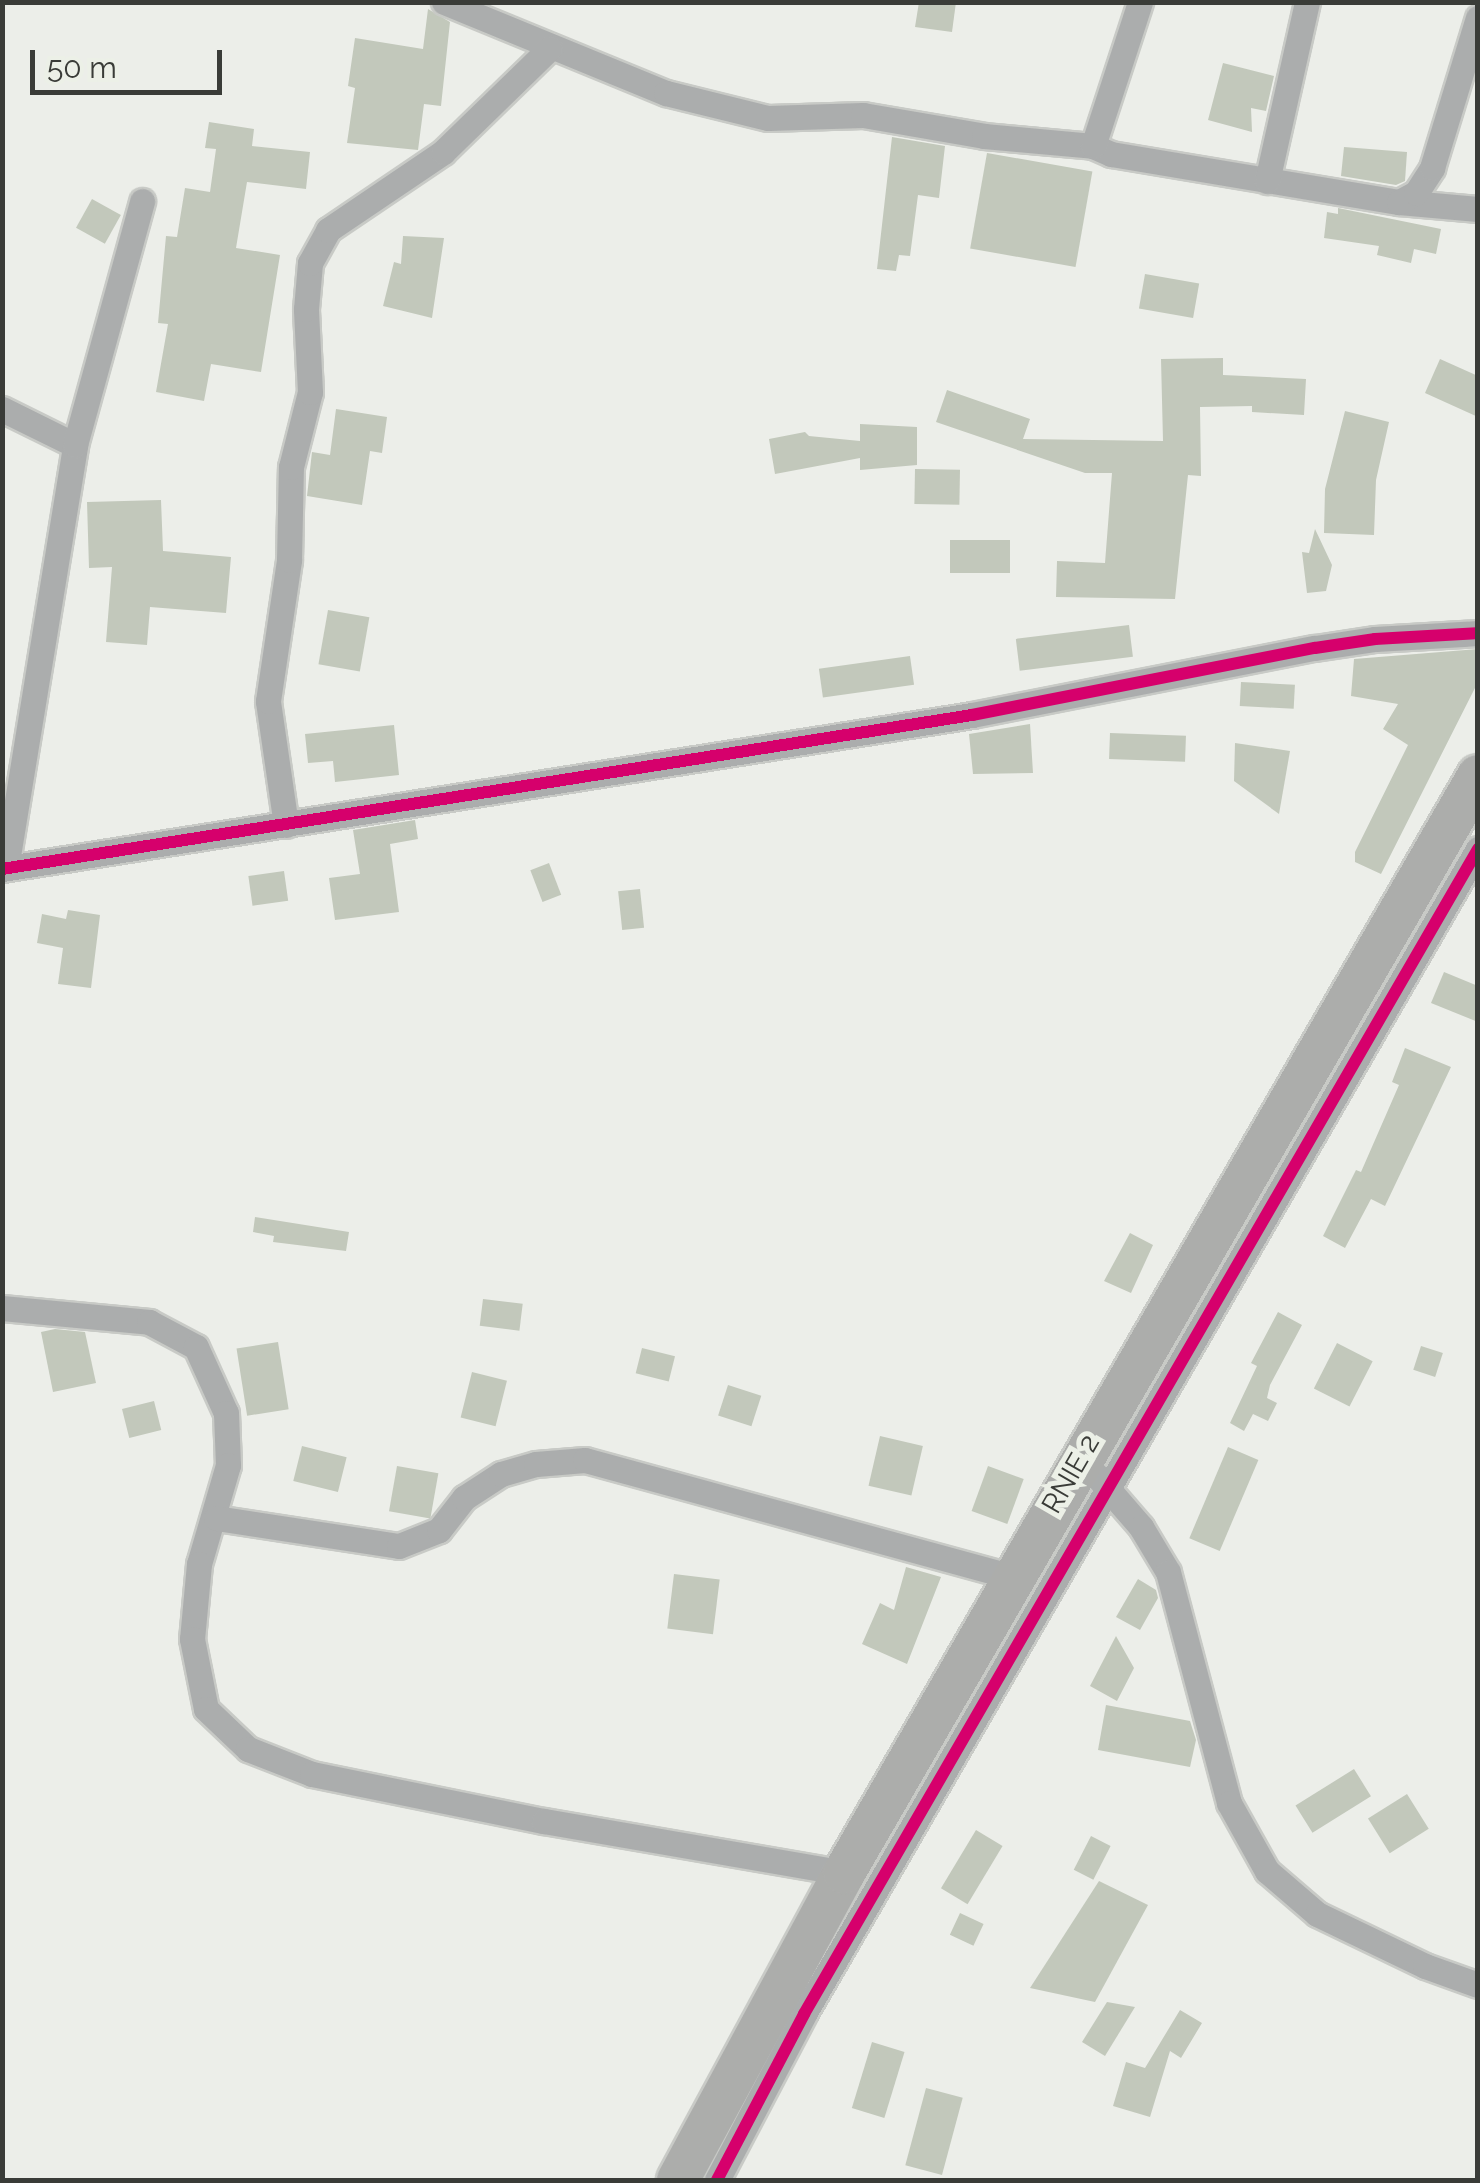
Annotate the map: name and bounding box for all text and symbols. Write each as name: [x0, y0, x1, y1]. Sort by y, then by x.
scale bar: [35, 30, 228, 92]
text: 50 m: [47, 50, 117, 85]
street label: RNIE 2: [1035, 1429, 1107, 1519]

